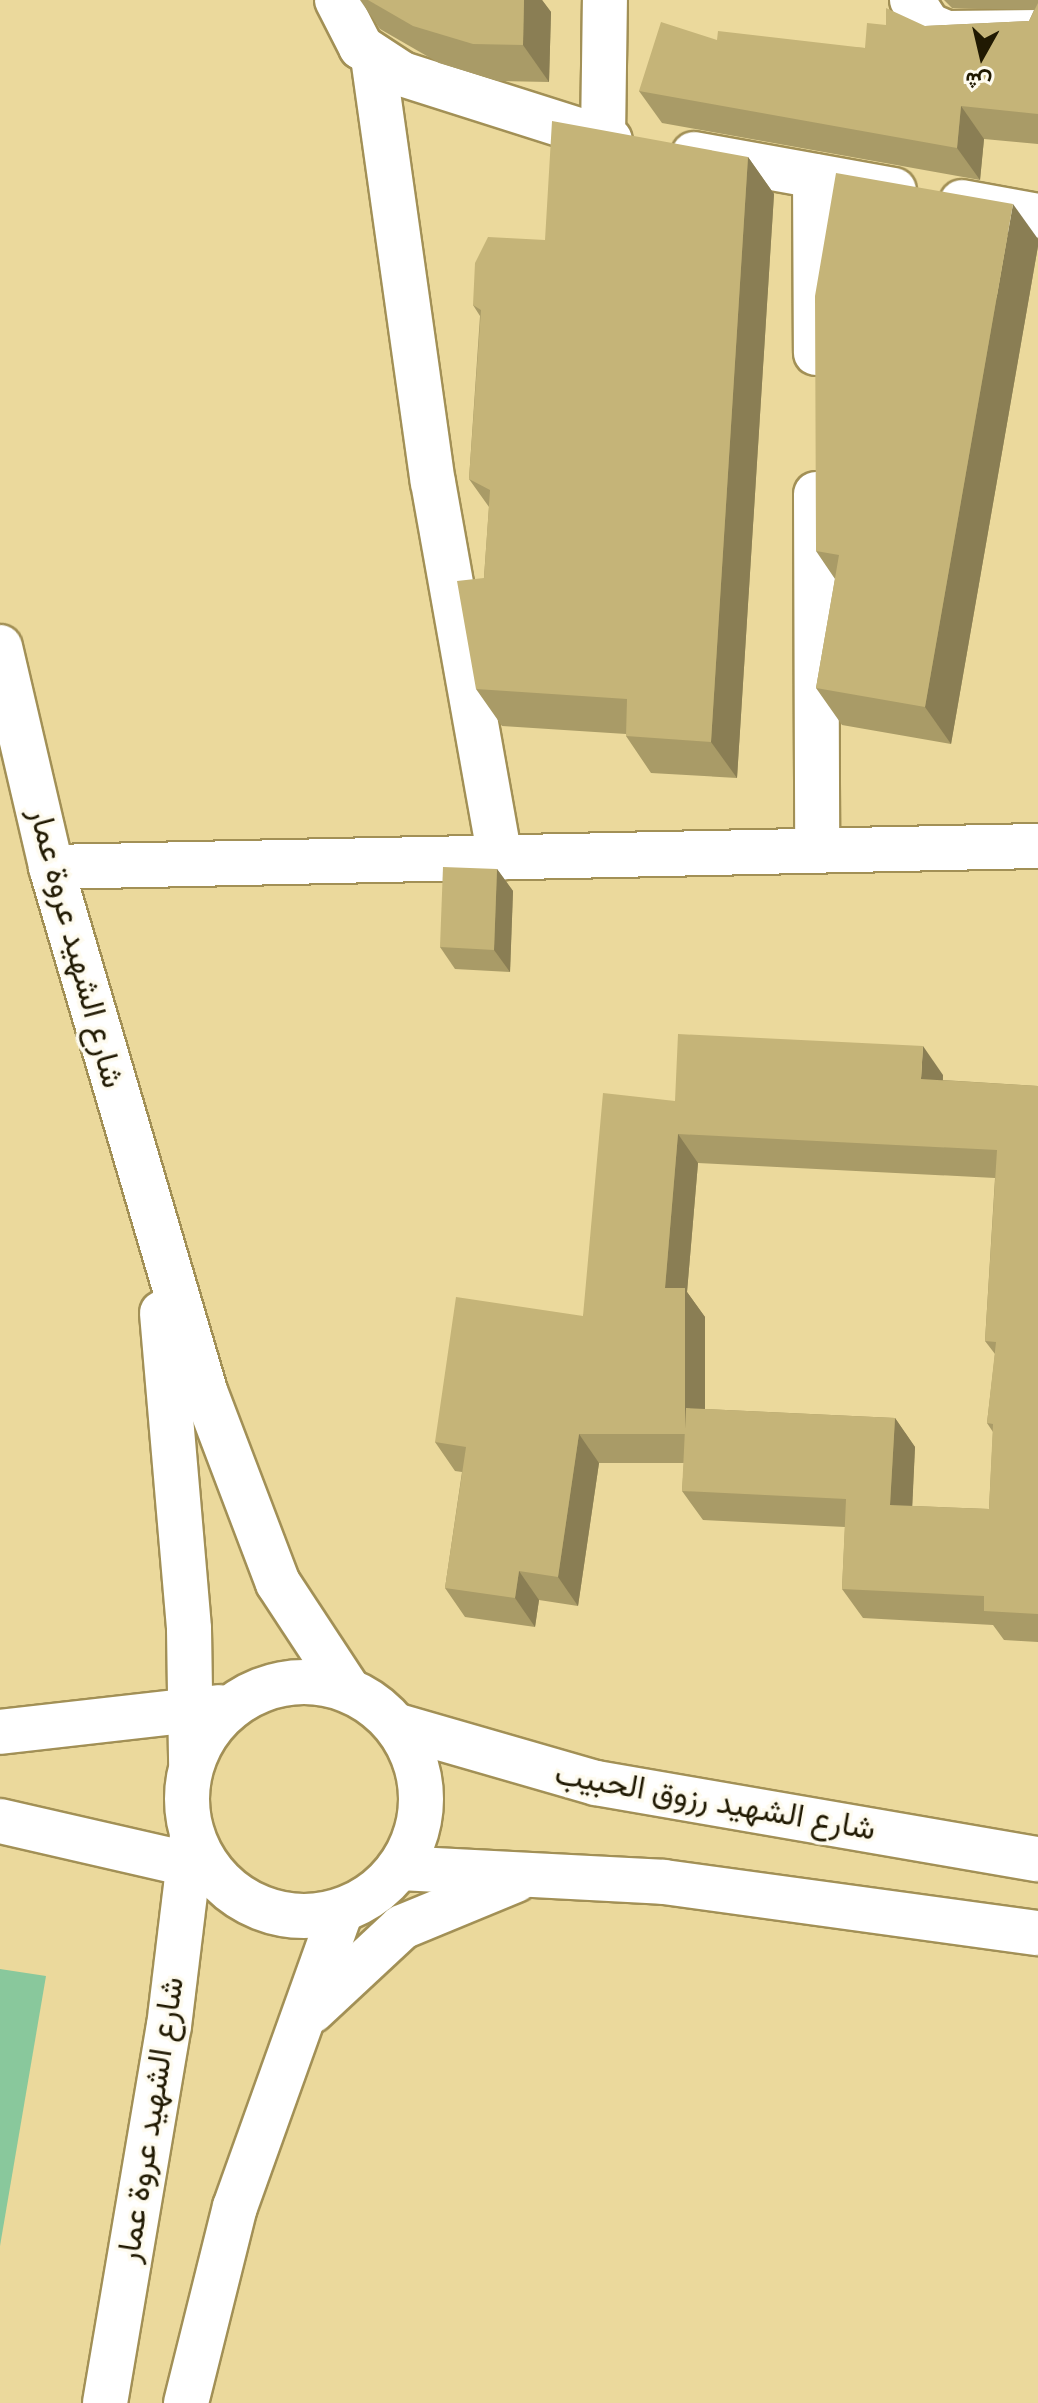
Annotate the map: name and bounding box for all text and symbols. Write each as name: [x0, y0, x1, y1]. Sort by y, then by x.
north arrow: [942, 16, 1022, 96]
text: ش: [963, 62, 994, 98]
street label: شارع الشهيد عروة عمار: [19, 804, 131, 1092]
street label: شارع الشهيد رزوق الحبيب: [552, 1756, 878, 1850]
street label: شارع الشهيد عروة عمار: [110, 1974, 194, 2266]

